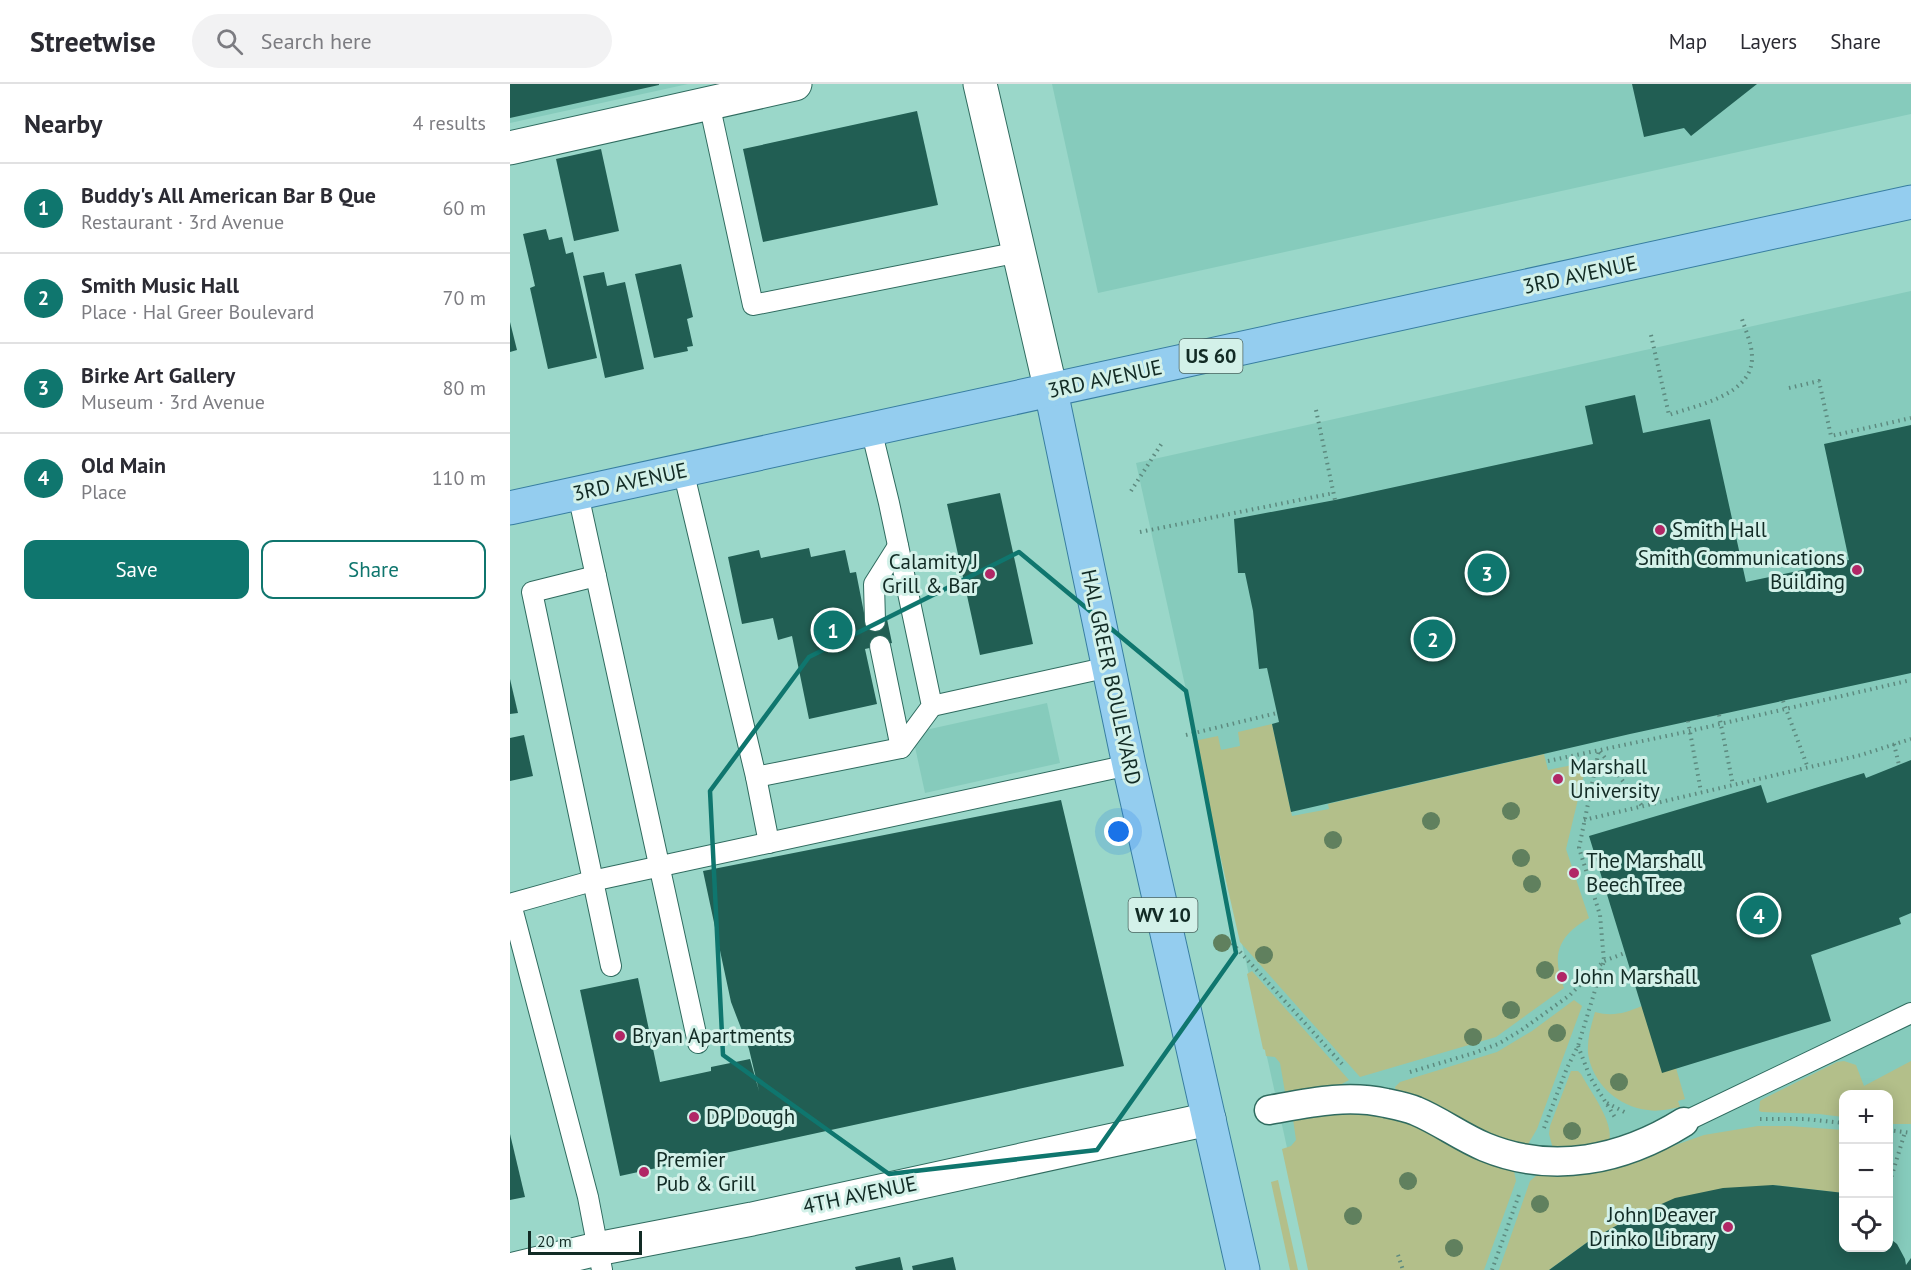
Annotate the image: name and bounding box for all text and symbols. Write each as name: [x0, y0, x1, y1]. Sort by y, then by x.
search box: [192, 14, 612, 68]
text: Streetwise: [30, 23, 156, 60]
icon: search: [213, 25, 246, 58]
text: Search here: [261, 27, 372, 55]
text: Map: [1669, 28, 1707, 55]
text: Layers: [1740, 28, 1797, 55]
text: Share: [1830, 28, 1881, 55]
text: Nearby: [24, 107, 102, 140]
text: 4 results: [413, 110, 486, 136]
text: Buddy's All American Bar B Que: [81, 181, 376, 209]
text: 1: [38, 195, 49, 221]
text: 60 m: [443, 195, 486, 221]
text: Restaurant · 3rd Avenue: [81, 209, 284, 235]
street label: 3RD AVENUE: [1520, 249, 1640, 300]
text: Smith Music Hall: [81, 271, 239, 299]
text: 2: [38, 285, 49, 311]
text: 70 m: [443, 285, 486, 311]
text: Place · Hal Greer Boulevard: [81, 299, 314, 325]
road number: US 60: [1180, 339, 1242, 373]
street label: 3RD AVENUE: [1045, 353, 1165, 404]
text: Birke Art Gallery: [81, 361, 235, 389]
text: 3: [38, 375, 49, 401]
text: 80 m: [443, 375, 486, 401]
text: Museum · 3rd Avenue: [81, 389, 265, 415]
text: Old Main: [81, 451, 166, 479]
street label: 3RD AVENUE: [570, 456, 690, 507]
text: 4: [38, 465, 49, 491]
text: 110 m: [432, 465, 486, 491]
text: Place: [81, 479, 127, 505]
place label: Smith Hall: [1672, 516, 1767, 543]
marker: Smith Hall: [1653, 523, 1667, 537]
button: Save: [24, 540, 249, 599]
button: Share: [261, 540, 486, 599]
place label: Smith Communications Building: [1638, 544, 1845, 595]
place label: Calamity J Grill & Bar: [882, 548, 978, 599]
pin: 3: [1468, 550, 1506, 596]
marker: Smith Communications Building: [1850, 563, 1864, 577]
marker: Calamity J Grill & Bar: [983, 567, 997, 581]
street label: HAL GREER BOULEVARD: [1075, 567, 1148, 787]
pin: 1: [814, 608, 852, 652]
pin: 2: [1414, 616, 1452, 662]
place label: Marshall University: [1570, 753, 1660, 804]
marker: Marshall University: [1551, 772, 1565, 786]
your location: [1104, 817, 1133, 846]
place label: The Marshall Beech Tree: [1586, 847, 1703, 898]
marker: The Marshall Beech Tree: [1567, 866, 1581, 880]
pin: 4: [1740, 892, 1778, 938]
road number: WV 10: [1128, 898, 1198, 932]
place label: John Marshall: [1573, 963, 1697, 990]
marker: John Marshall: [1555, 970, 1569, 984]
place label: Bryan Apartments: [632, 1022, 792, 1049]
marker: Bryan Apartments: [613, 1029, 627, 1043]
map controls: [1839, 1090, 1893, 1252]
button: +: [1839, 1090, 1893, 1144]
place label: DP Dough: [706, 1103, 795, 1130]
marker: DP Dough: [687, 1110, 701, 1124]
button: −: [1839, 1144, 1893, 1198]
place label: Premier Pub & Grill: [656, 1146, 756, 1197]
marker: Premier Pub & Grill: [637, 1165, 651, 1179]
street label: 4TH AVENUE: [800, 1169, 919, 1220]
button: locate: [1839, 1198, 1893, 1252]
place label: John Deaver Drinko Library: [1589, 1201, 1716, 1252]
marker: John Deaver Drinko Library: [1721, 1220, 1735, 1234]
scale bar: [528, 1228, 642, 1256]
text: 20 m: [537, 1231, 572, 1251]

